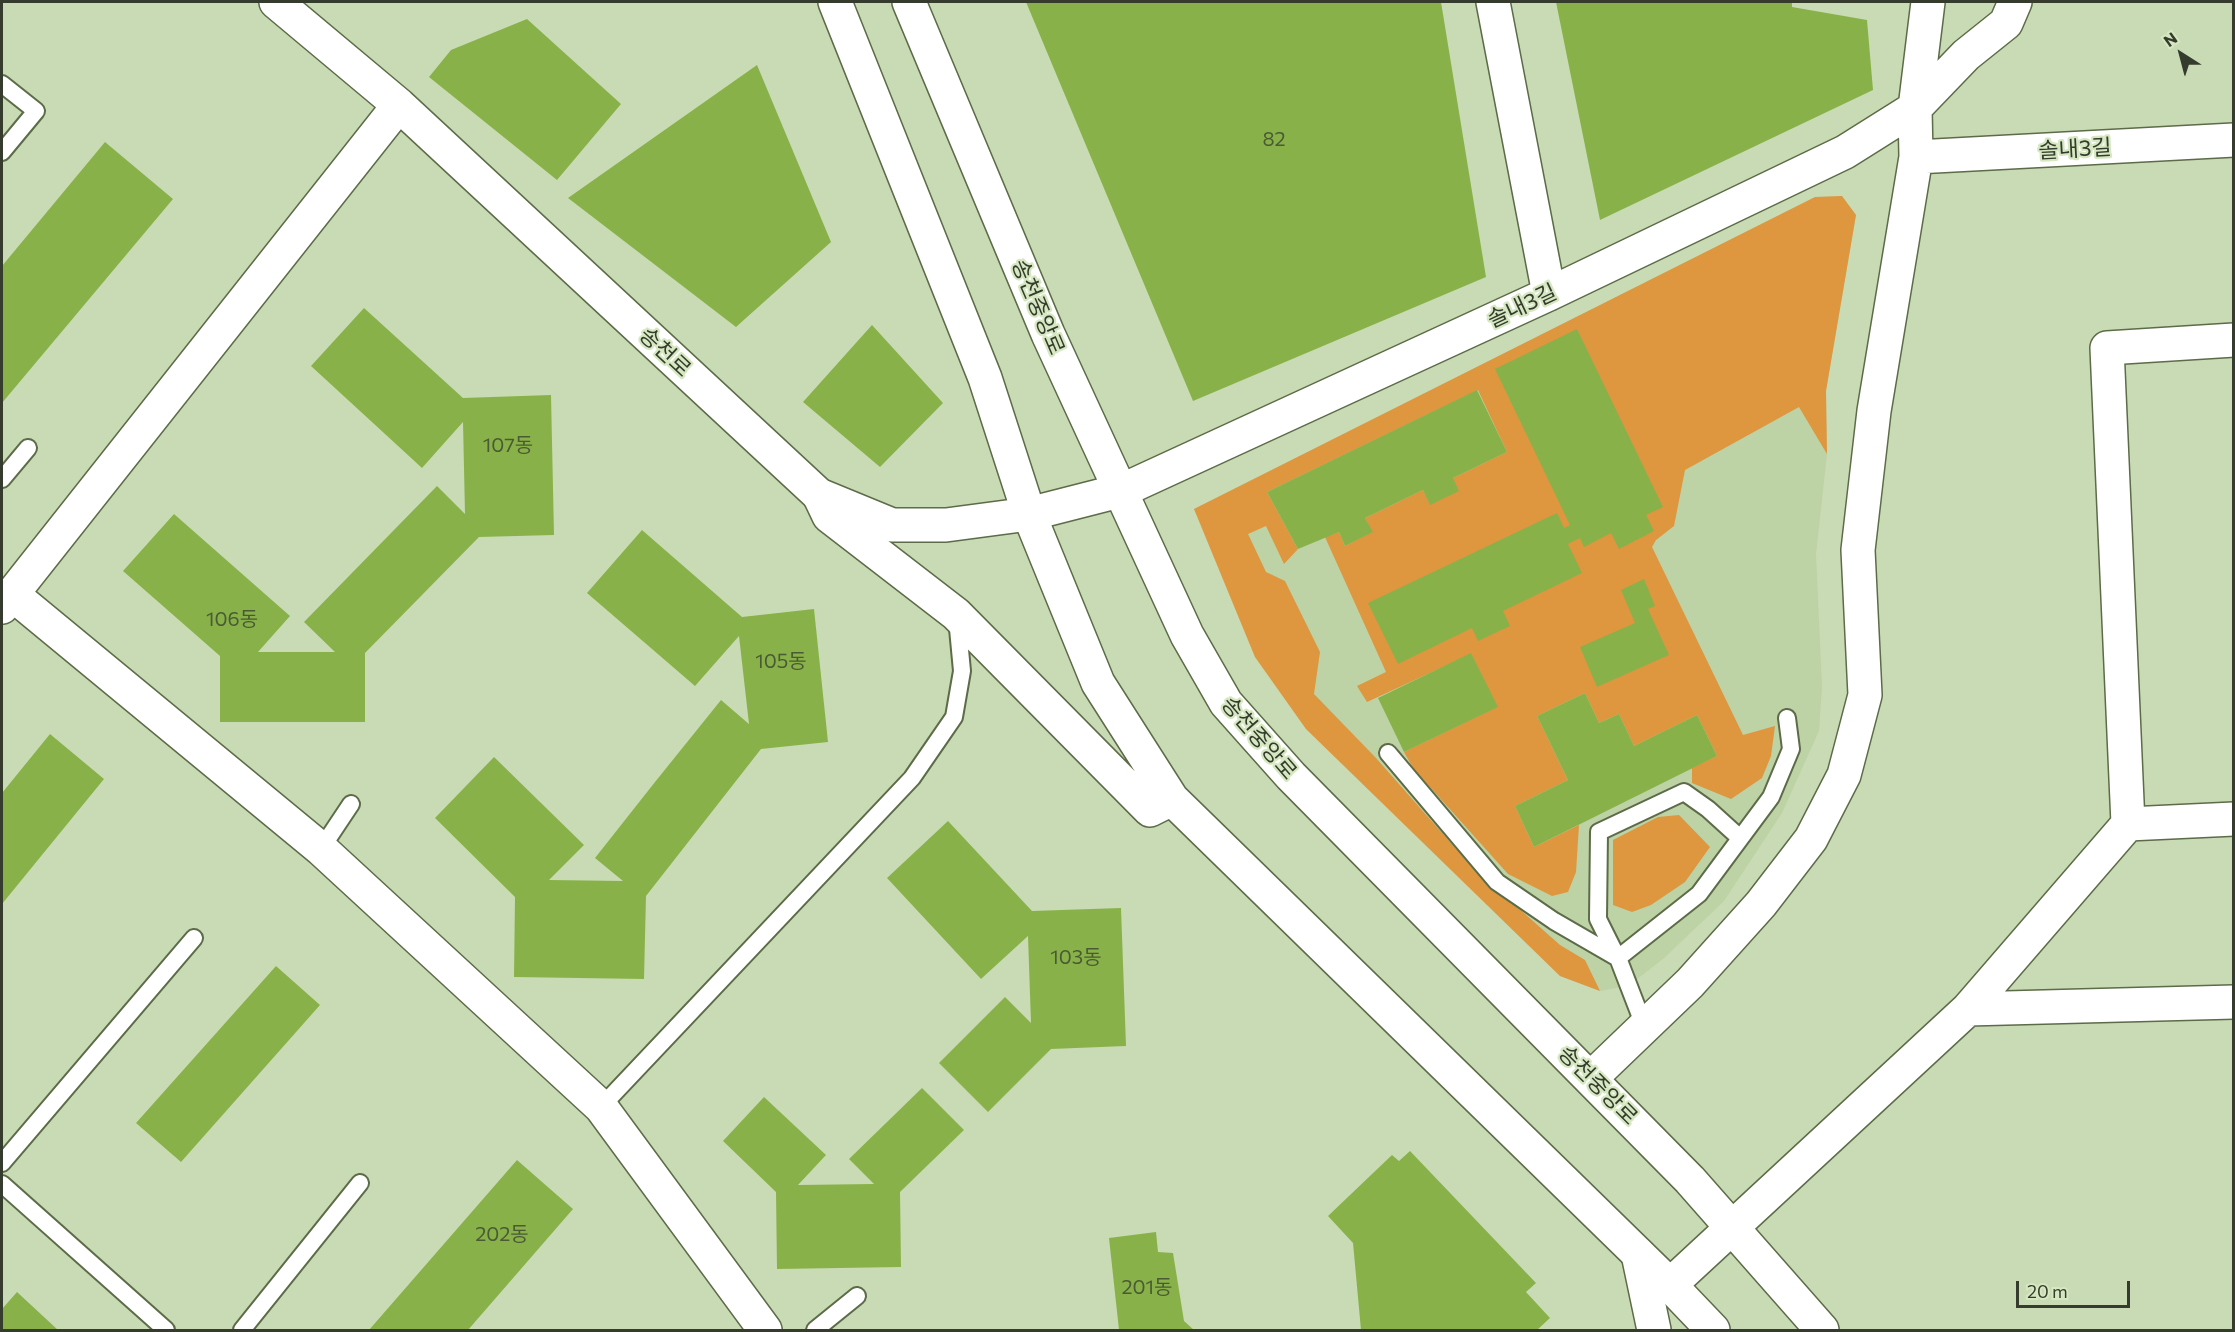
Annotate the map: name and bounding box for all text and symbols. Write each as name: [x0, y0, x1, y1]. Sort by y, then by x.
north arrow: [2151, 24, 2211, 84]
text: N: [2160, 28, 2181, 50]
house number: 82: [1262, 127, 1286, 151]
street label: 솔내3길: [2038, 134, 2112, 164]
street label: 송천중앙로: [1006, 255, 1070, 359]
street label: 솔내3길: [1483, 279, 1561, 333]
street label: 송천로: [634, 322, 696, 382]
house number: 107동: [483, 433, 533, 457]
house number: 106동: [206, 607, 258, 631]
house number: 105동: [755, 649, 807, 673]
street label: 송천중앙로: [1216, 691, 1302, 785]
house number: 103동: [1050, 945, 1102, 969]
street label: 송천중앙로: [1553, 1040, 1643, 1130]
house number: 202동: [475, 1222, 529, 1246]
scale bar: [2019, 1269, 2133, 1307]
house number: 201동: [1121, 1275, 1173, 1299]
text: 20 m: [2027, 1280, 2068, 1302]

